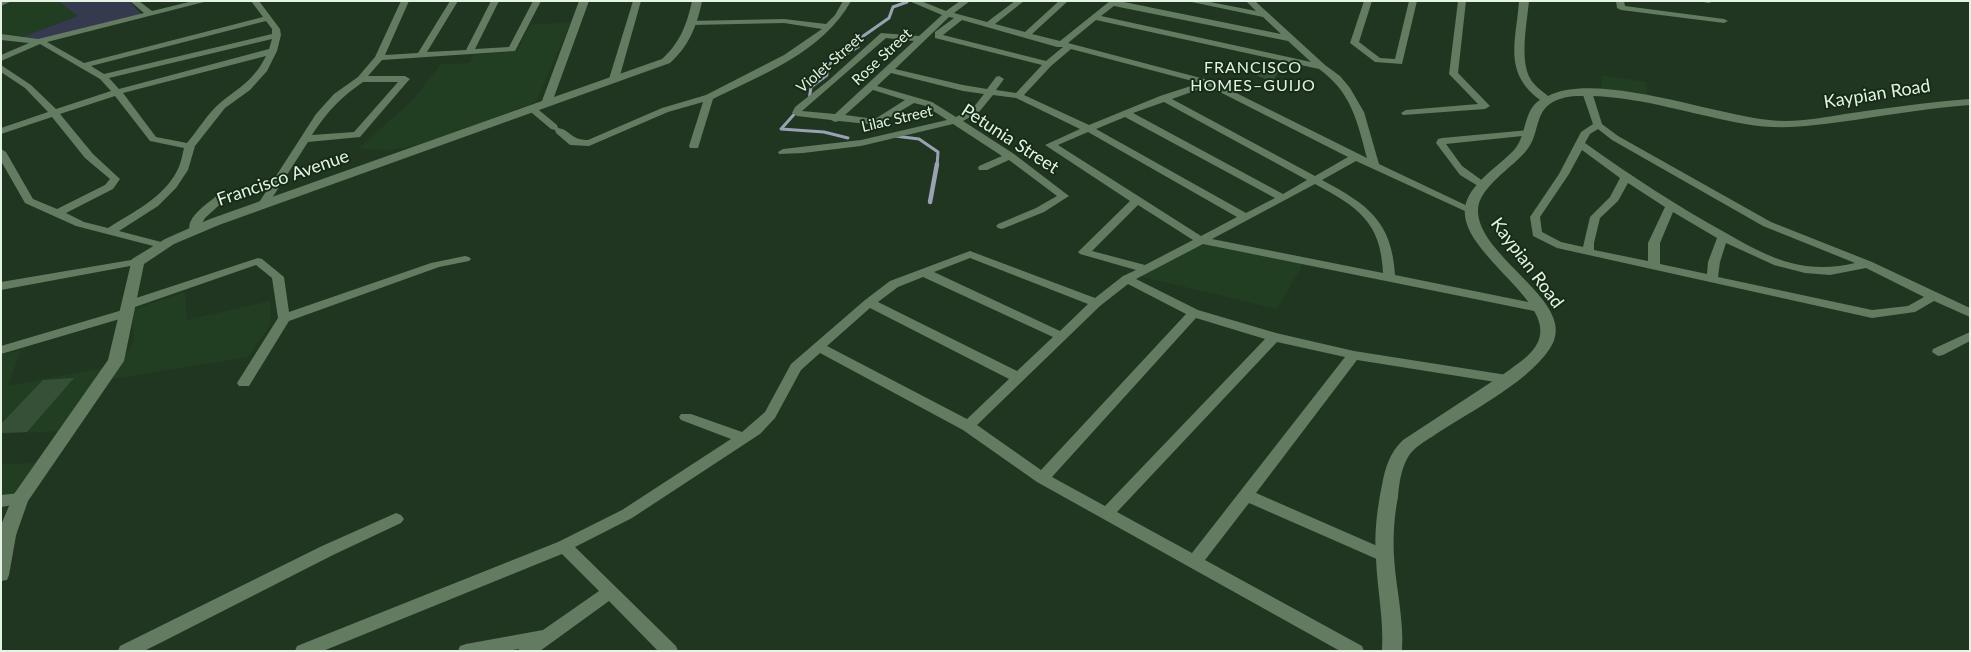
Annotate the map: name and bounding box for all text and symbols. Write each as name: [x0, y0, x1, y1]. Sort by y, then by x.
street label: Rose Street: [848, 25, 916, 89]
street label: Violet Street: [793, 29, 867, 97]
district label: FRANCISCO HOMES–GUIJO: [1189, 58, 1317, 96]
street label: Kaypian Road: [1822, 75, 1932, 113]
street label: Petunia Street: [957, 100, 1063, 178]
street label: Lilac Street: [860, 102, 934, 136]
street label: Francisco Avenue: [214, 145, 352, 211]
street label: Kaypian Road: [1486, 213, 1568, 313]

